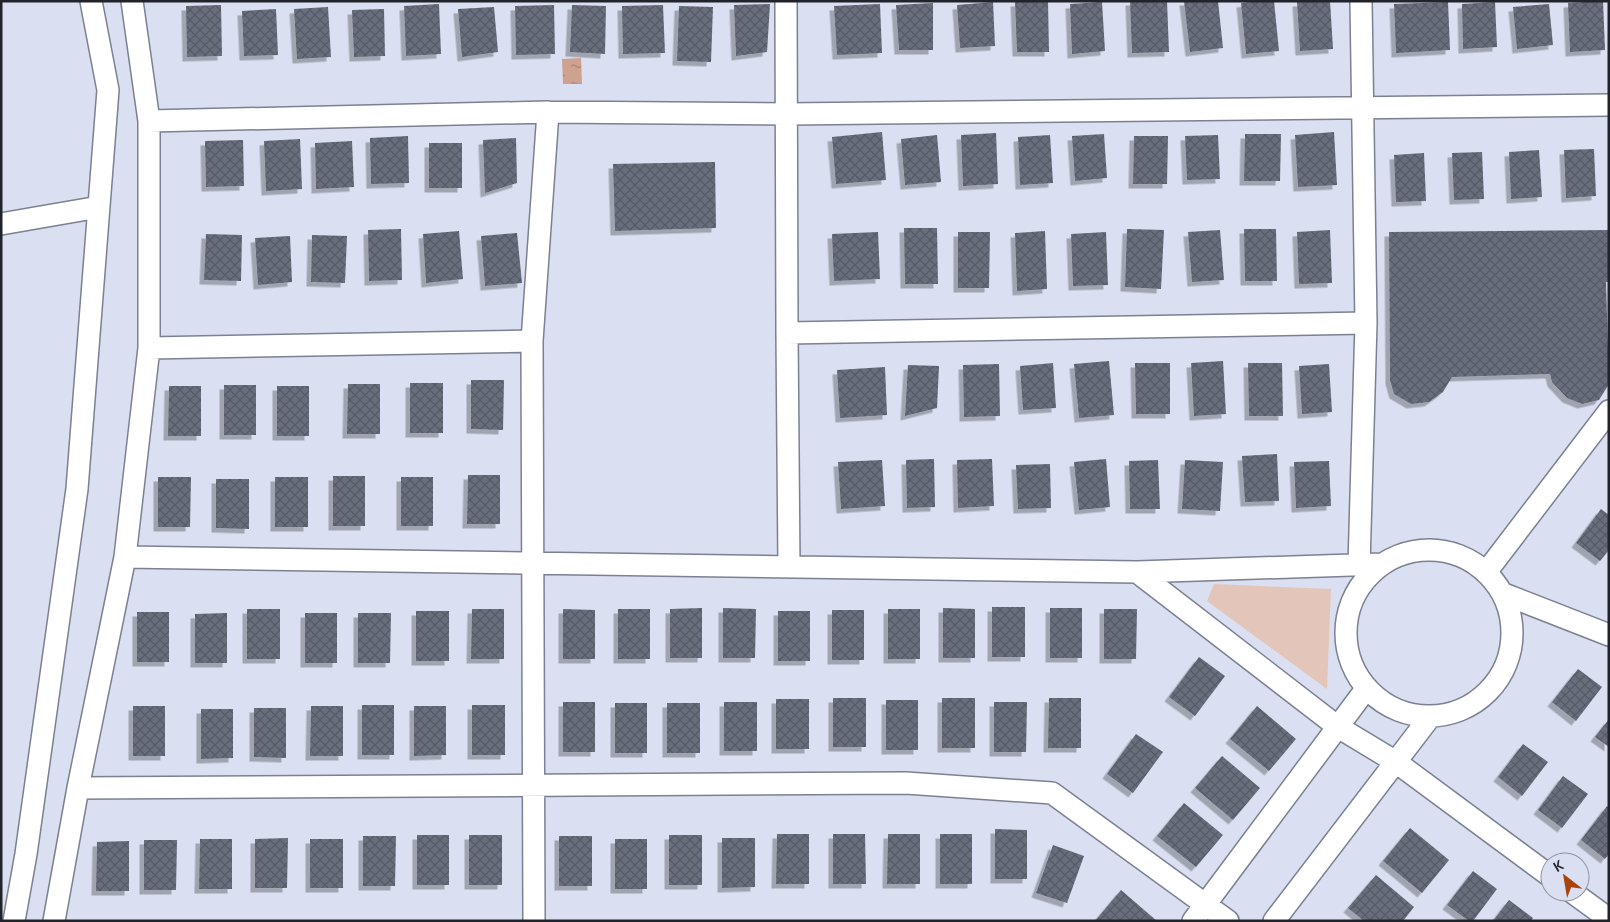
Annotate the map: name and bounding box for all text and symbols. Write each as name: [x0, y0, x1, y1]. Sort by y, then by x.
north arrow: [1540, 852, 1590, 902]
text: K: [1550, 856, 1567, 876]

